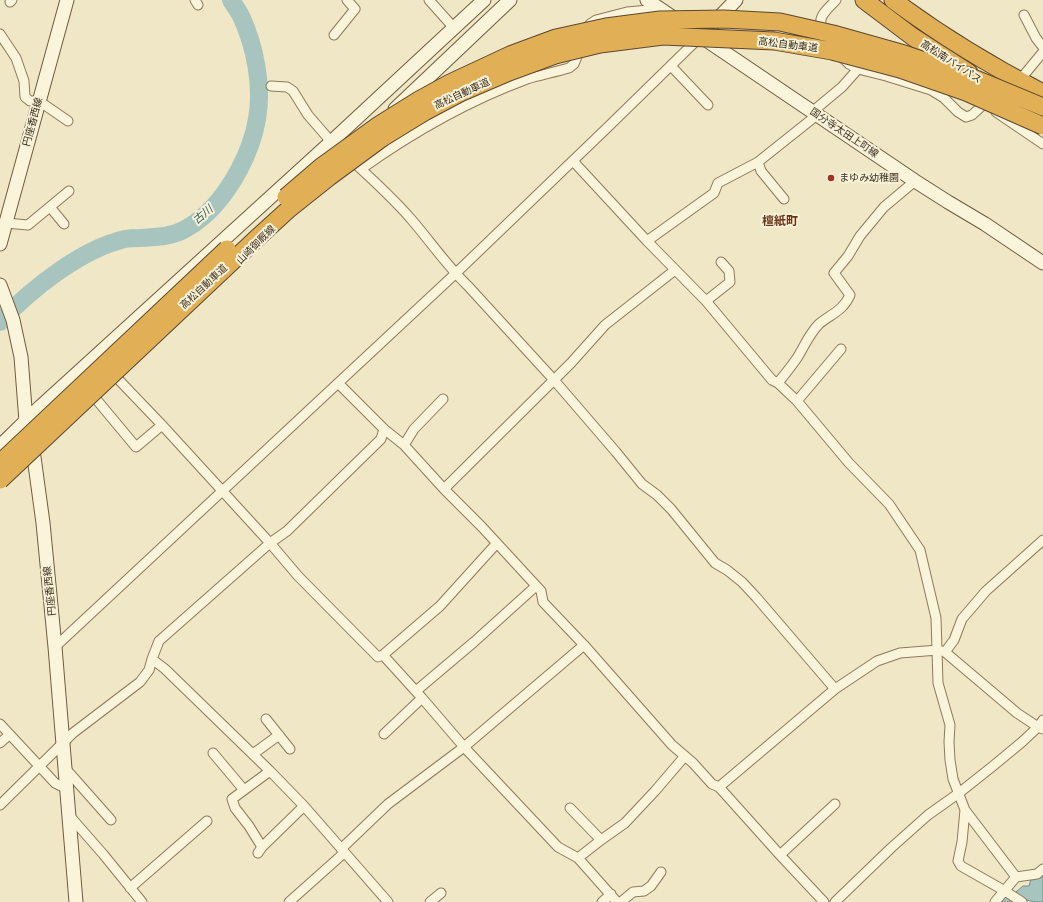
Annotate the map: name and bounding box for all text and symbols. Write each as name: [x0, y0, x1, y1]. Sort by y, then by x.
street label: 高松自動車道: [757, 35, 819, 55]
street label: 高松南バイパス: [918, 38, 984, 86]
street label: 高松自動車道: [432, 76, 492, 112]
street label: 円座香西線: [21, 96, 45, 148]
street label: 国分寺太田上町線: [807, 106, 881, 160]
place label: まゆみ幼稚園: [839, 172, 899, 184]
marker: まゆみ幼稚園: [826, 173, 836, 183]
water label: 古川: [190, 203, 216, 227]
district label: 檀紙町: [762, 214, 798, 228]
street label: 山崎御厩線: [234, 223, 278, 267]
street label: 高松自動車道: [178, 262, 230, 312]
street label: 円座香西線: [41, 566, 59, 616]

